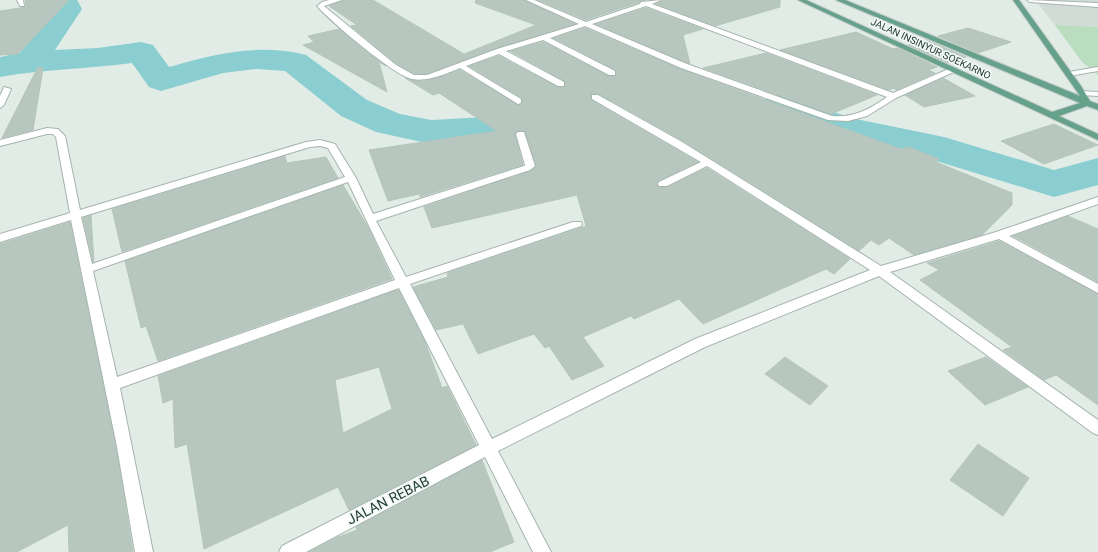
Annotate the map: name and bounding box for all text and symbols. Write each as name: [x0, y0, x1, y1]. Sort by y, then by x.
street label: JALAN INSINYUR SOEKARNO: [869, 16, 993, 81]
street label: JALAN REBAB: [344, 472, 432, 528]

